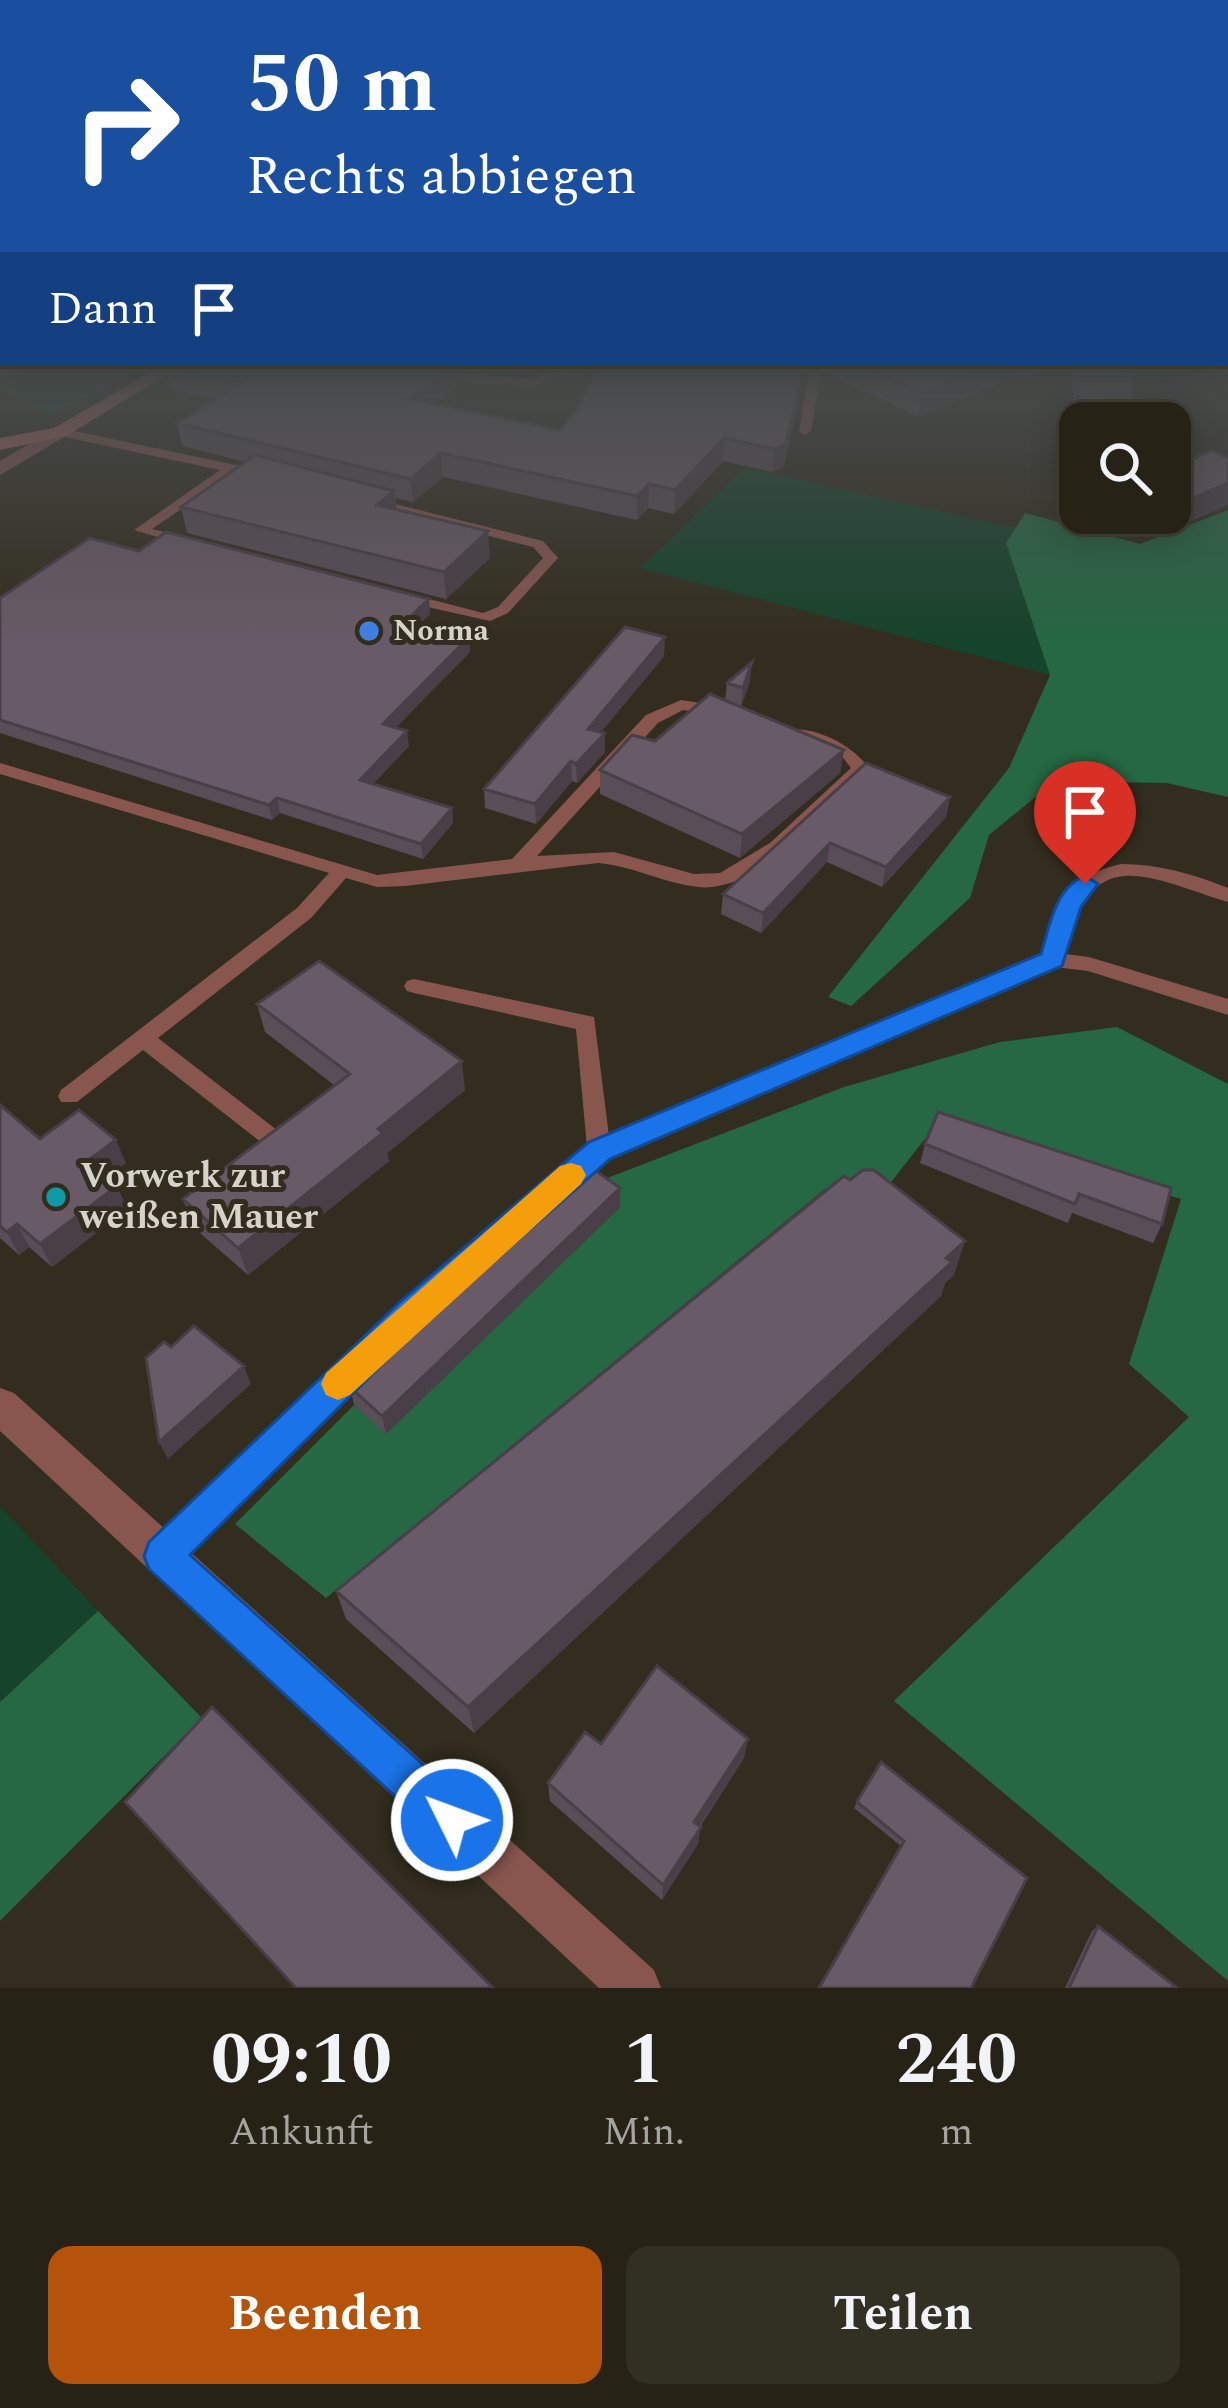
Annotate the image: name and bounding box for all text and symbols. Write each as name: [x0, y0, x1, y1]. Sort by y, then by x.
text: 50 m: [246, 21, 437, 149]
icon: right: [48, 48, 204, 204]
text: Rechts abbiegen: [246, 136, 637, 218]
text: Dann: [48, 275, 157, 344]
icon: arrive: [181, 276, 247, 342]
map controls: [1059, 402, 1191, 534]
button: search: [1059, 402, 1191, 534]
place label: Norma: [393, 608, 489, 654]
marker: Norma: [356, 618, 382, 644]
pin: [1034, 761, 1136, 884]
icon: arrive: [1052, 779, 1118, 845]
place label: Vorwerk zur weißen Mauer: [78, 1149, 319, 1245]
marker: Vorwerk zur weißen Mauer: [43, 1184, 69, 1210]
position arrow: [389, 1757, 515, 1883]
text: 09:10: [211, 2006, 392, 2115]
text: 1: [624, 2006, 664, 2115]
text: 240: [896, 2006, 1017, 2115]
text: Ankunft: [229, 2103, 374, 2162]
text: Min.: [603, 2103, 685, 2162]
text: m: [940, 2103, 973, 2162]
button: Beenden: [48, 2246, 602, 2384]
button: Teilen: [626, 2246, 1180, 2384]

